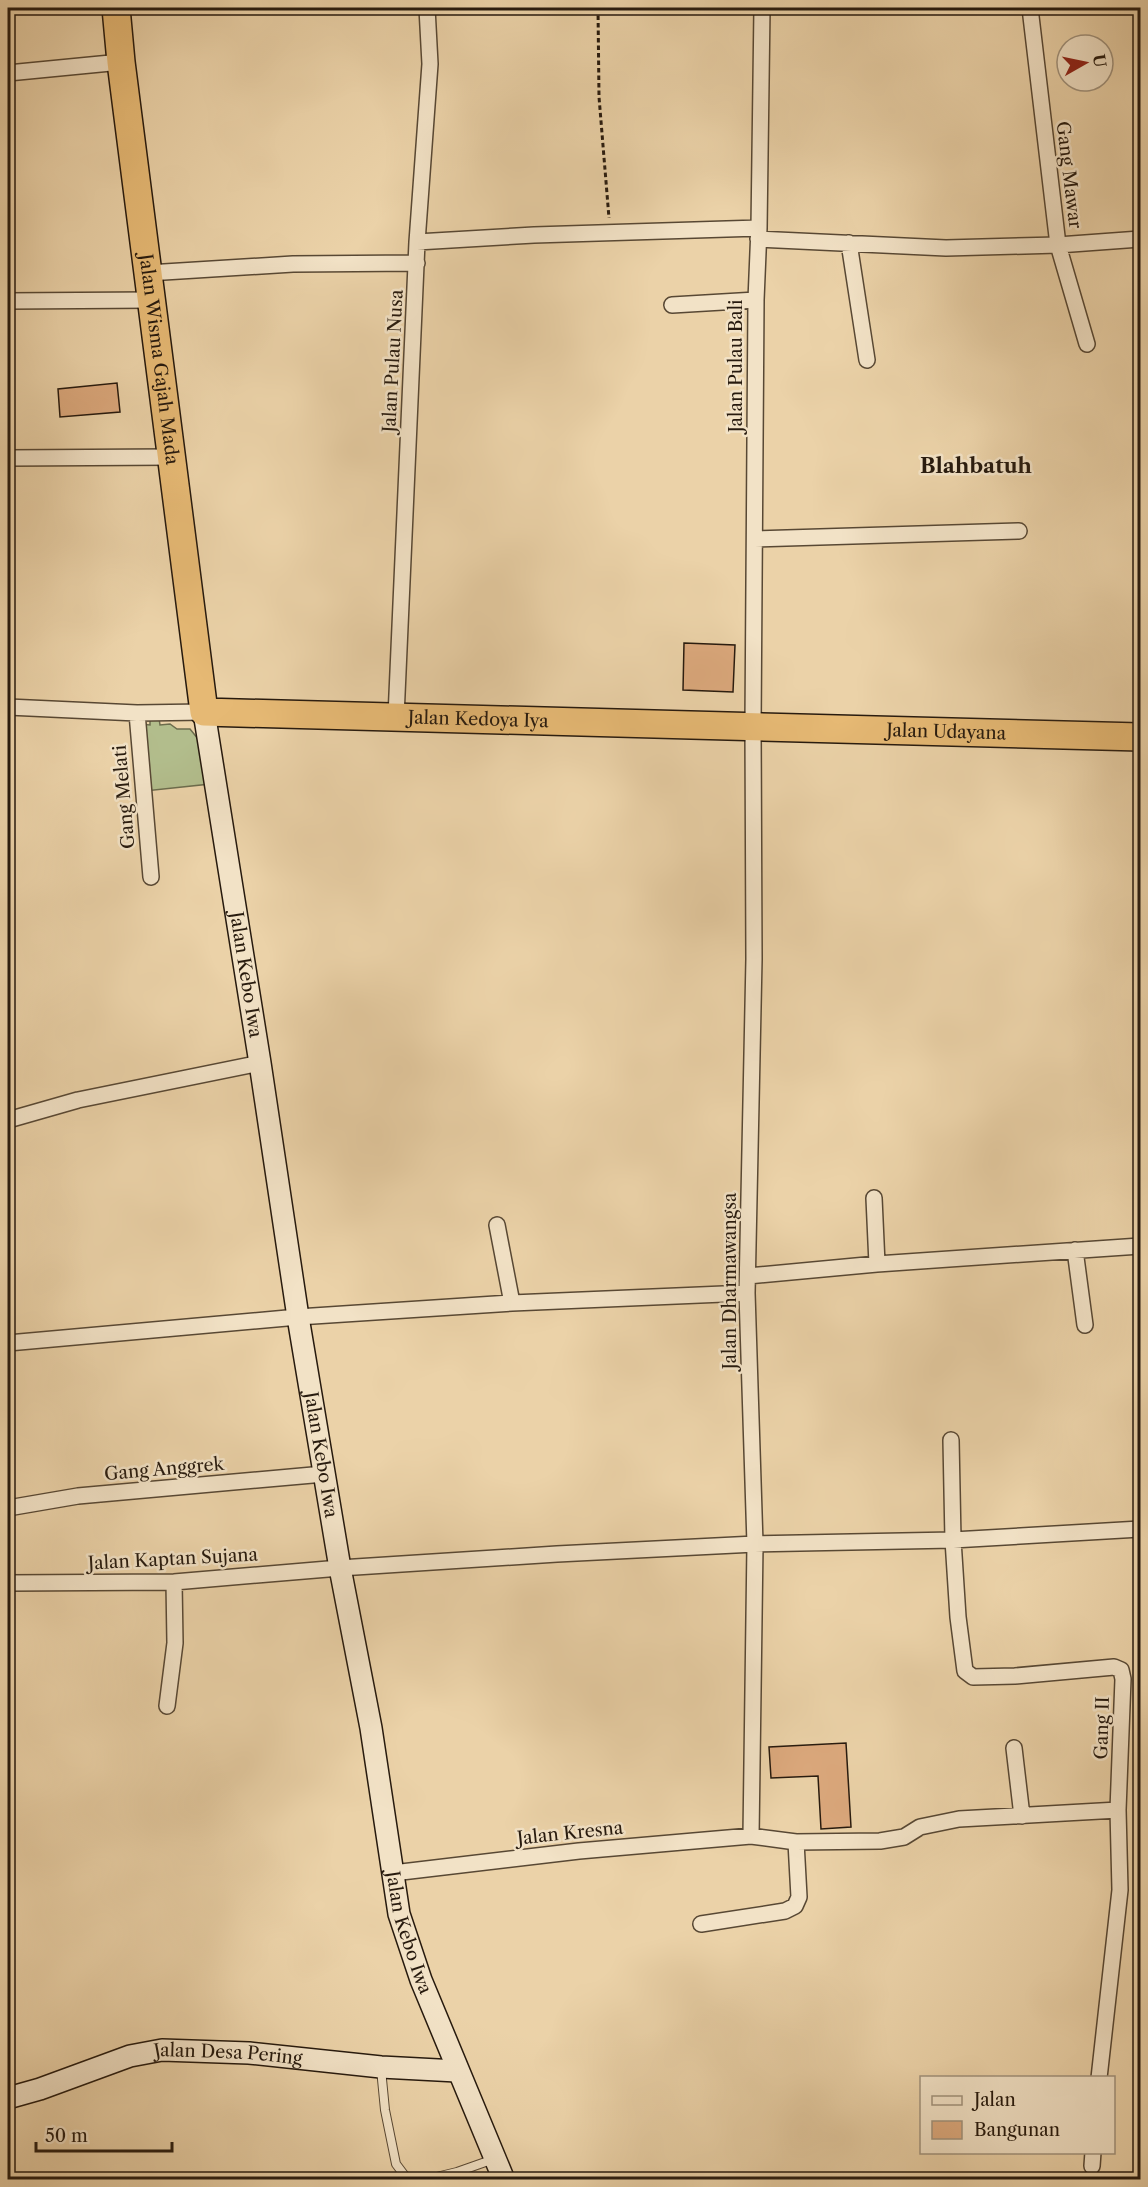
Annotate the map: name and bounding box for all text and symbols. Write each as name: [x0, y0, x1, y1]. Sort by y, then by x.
north arrow: [1055, 33, 1115, 93]
text: U: [1089, 53, 1111, 69]
street label: Gang Mawar: [1051, 120, 1087, 230]
street label: Jalan Wisma Gajah Mada: [134, 250, 183, 467]
street label: Jalan Pulau Nusa: [378, 288, 408, 436]
street label: Jalan Pulau Bali: [725, 299, 747, 436]
district label: Blahbatuh: [920, 453, 1033, 478]
street label: Jalan Kedoya Iya: [405, 706, 550, 732]
street label: Jalan Udayana: [883, 719, 1007, 744]
street label: Gang Melati: [108, 744, 139, 850]
street label: Jalan Kebo Iwa: [225, 907, 267, 1040]
street label: Jalan Dharmawangsa: [719, 1192, 741, 1373]
street label: Jalan Kebo Iwa: [299, 1387, 342, 1520]
street label: Gang Anggrek: [103, 1453, 226, 1485]
street label: Jalan Kaptan Sujana: [84, 1544, 259, 1575]
street label: Gang II: [1090, 1696, 1114, 1760]
street label: Jalan Kresna: [513, 1816, 625, 1850]
street label: Jalan Kebo Iwa: [381, 1866, 437, 1998]
street label: Jalan Desa Pering: [149, 2039, 304, 2070]
legend: [920, 2076, 1115, 2154]
text: Jalan: [971, 2089, 1016, 2111]
scale bar: [36, 2115, 172, 2153]
text: Bangunan: [974, 2119, 1060, 2141]
text: 50 m: [45, 2125, 88, 2147]

